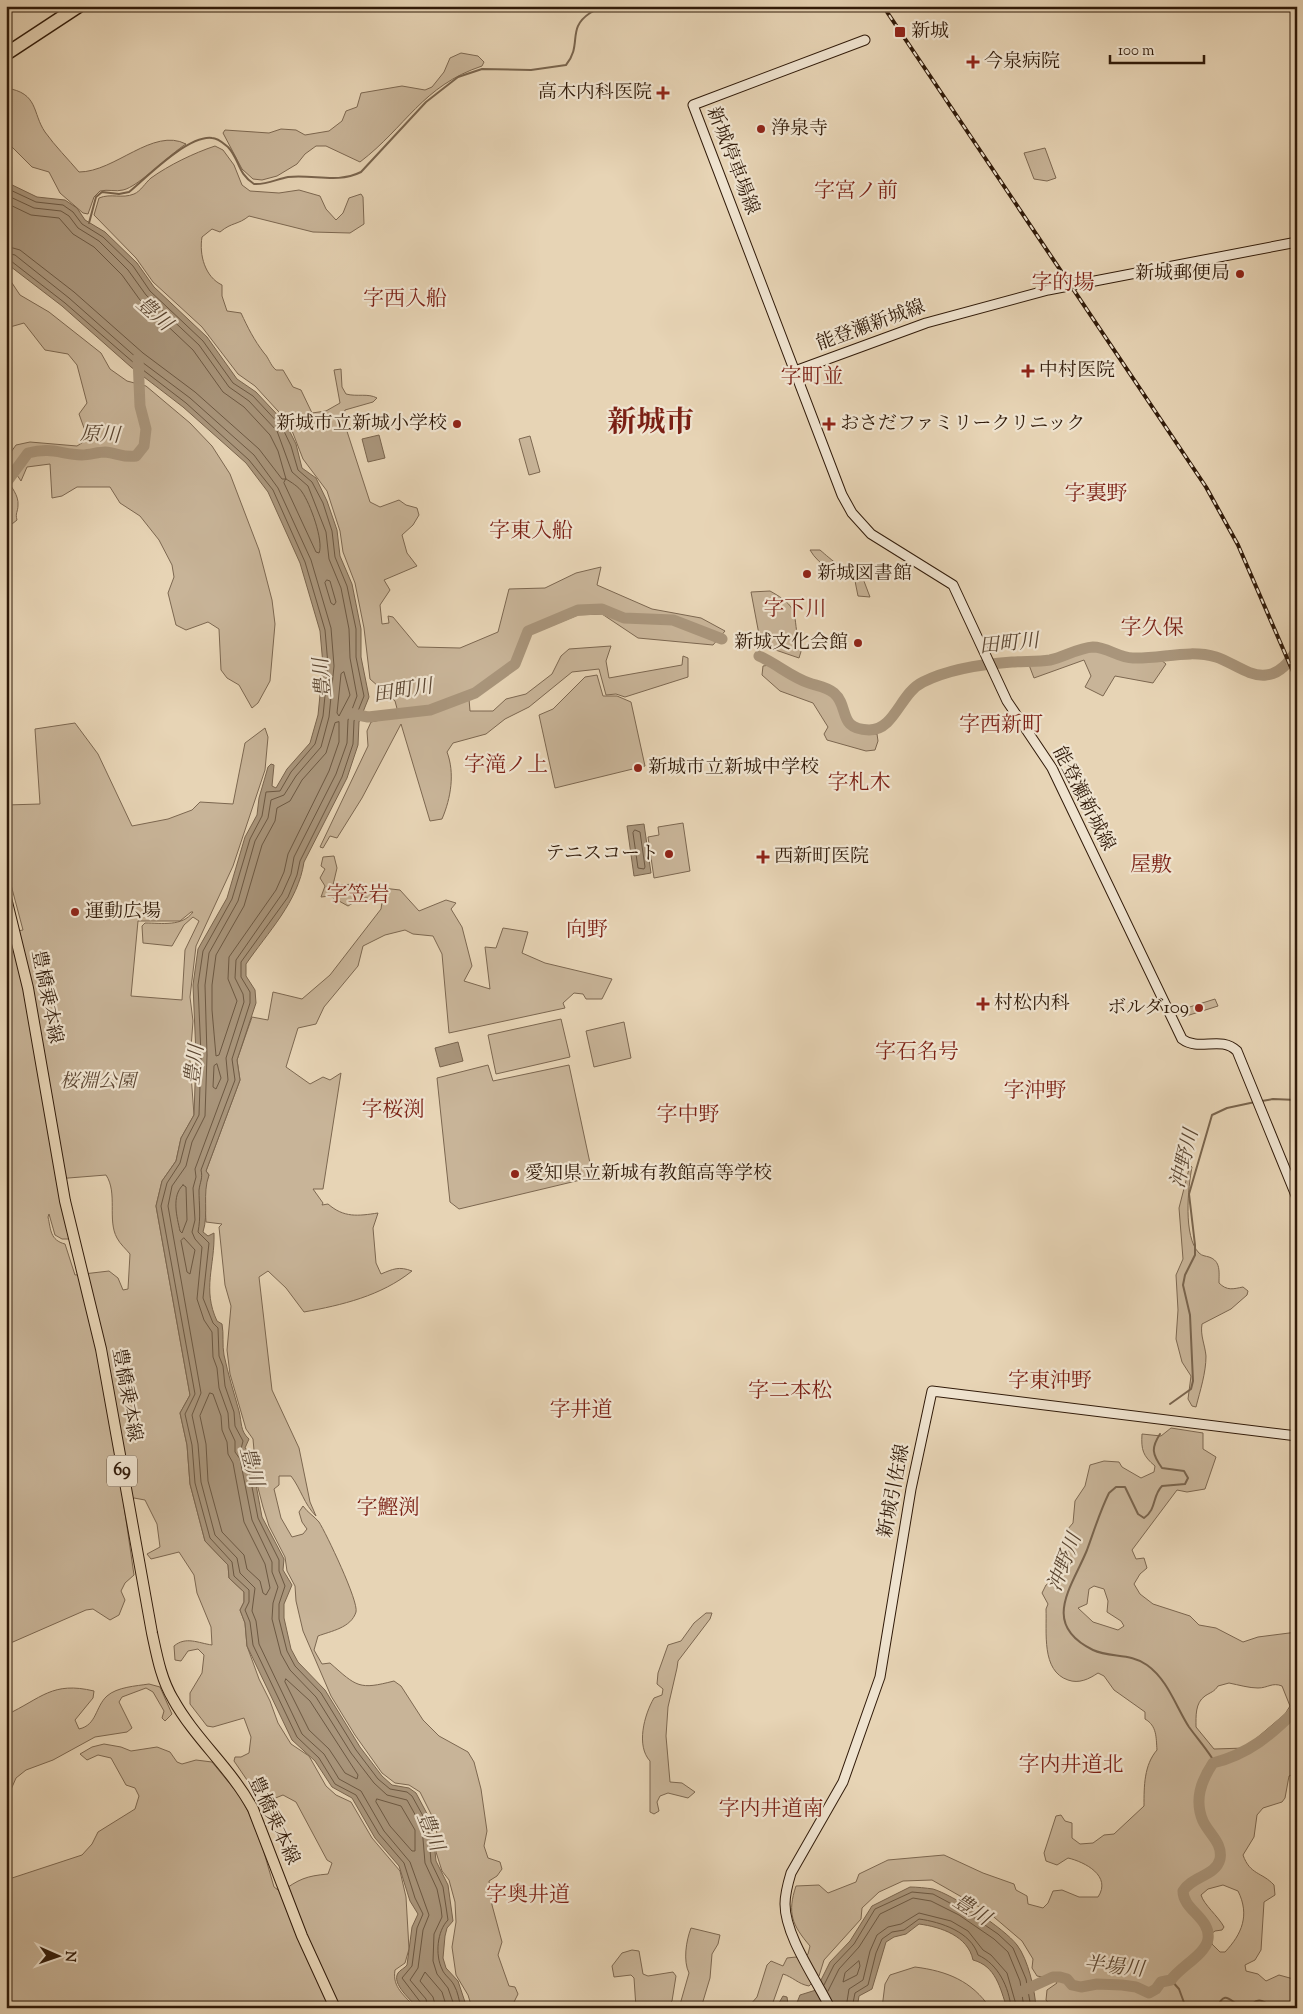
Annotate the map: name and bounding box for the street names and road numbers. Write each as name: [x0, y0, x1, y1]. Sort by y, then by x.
street label: 新城停車場線: [699, 103, 765, 219]
street label: 能登瀬新城線: [813, 294, 929, 358]
street label: 能登瀬新城線: [1045, 742, 1121, 856]
street label: 豊橋乗本線: [24, 948, 68, 1046]
street label: 豊橋乗本線: [104, 1346, 148, 1444]
street label: 新城引佐線: [873, 1442, 917, 1540]
road number: 69: [107, 1455, 137, 1486]
street label: 豊橋乗本線: [241, 1772, 305, 1870]

